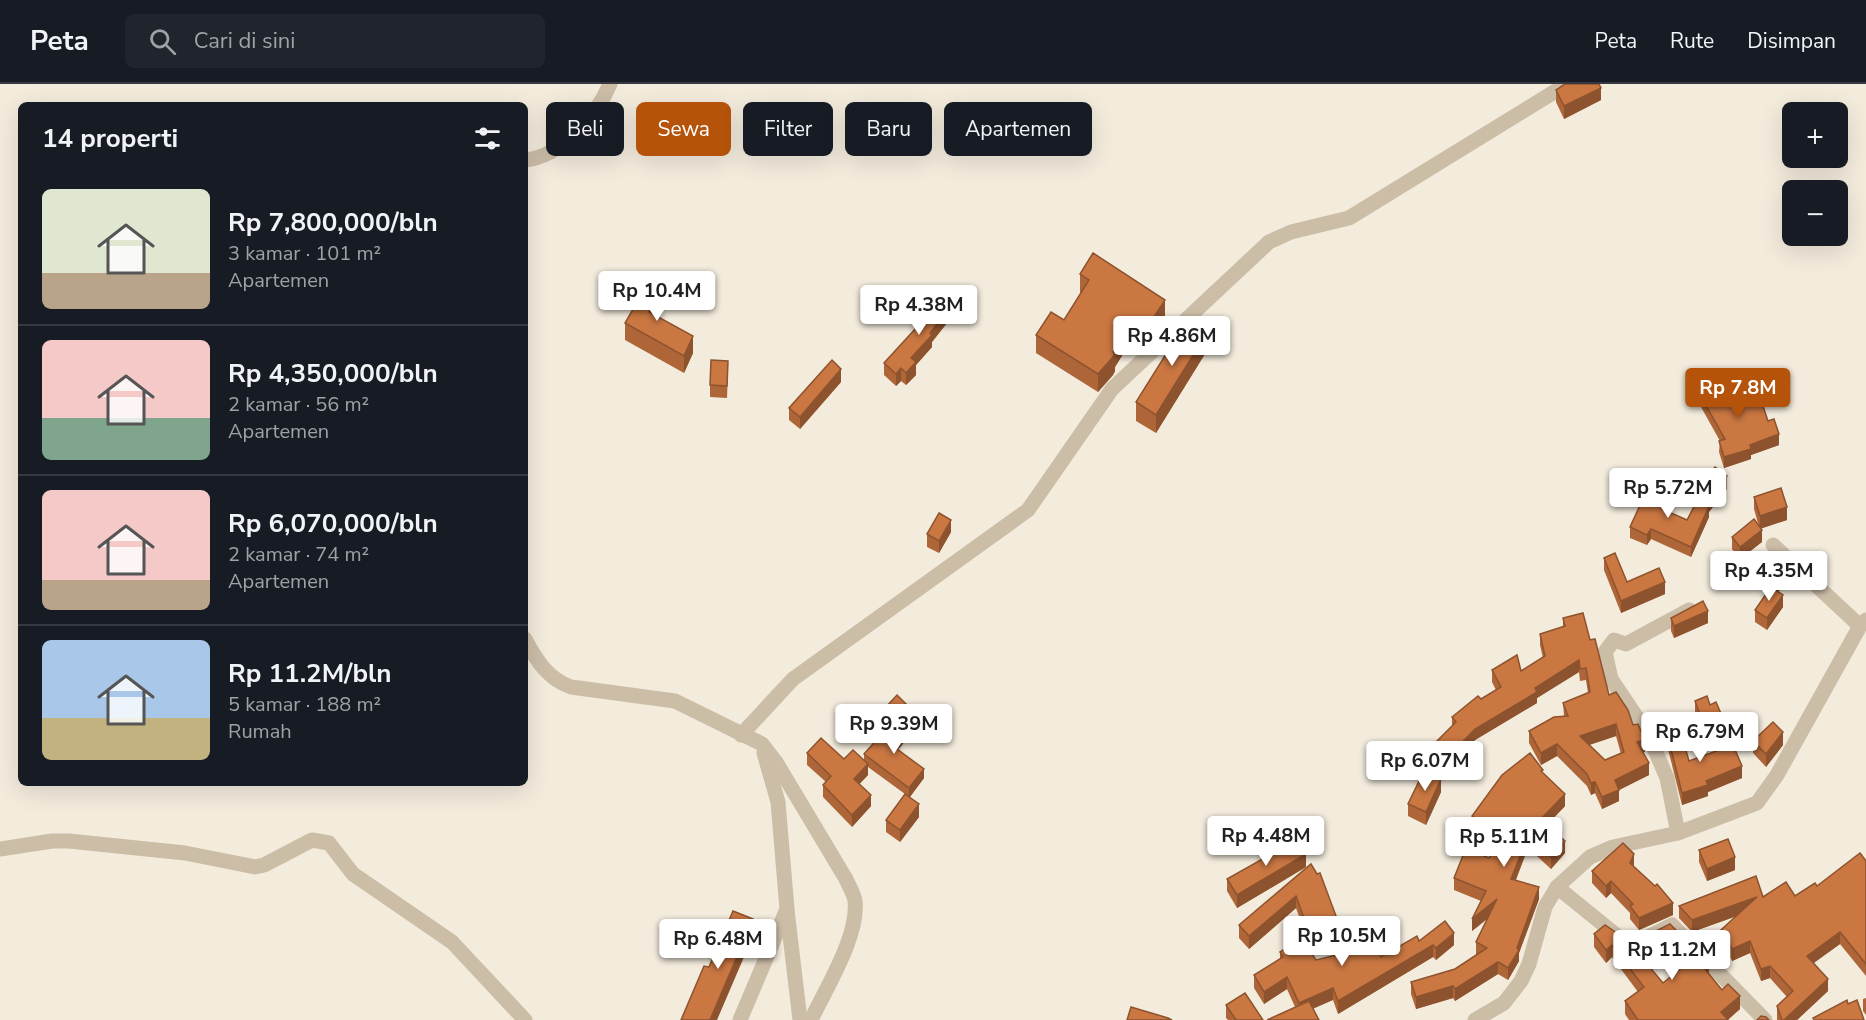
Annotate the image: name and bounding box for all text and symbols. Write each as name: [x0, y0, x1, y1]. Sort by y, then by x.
search box: [125, 14, 545, 68]
text: Peta: [30, 22, 89, 60]
icon: search: [146, 25, 179, 58]
text: Cari di sini: [194, 26, 295, 56]
text: Peta: [1595, 27, 1637, 55]
text: Rute: [1670, 27, 1714, 55]
text: Disimpan: [1747, 27, 1836, 55]
chip: Beli: [546, 102, 624, 156]
chip: Sewa: [636, 102, 731, 156]
chip: Filter: [743, 102, 833, 156]
chip: Baru: [845, 102, 932, 156]
chip: Apartemen: [944, 102, 1092, 156]
map controls: [1782, 102, 1848, 246]
button: +: [1782, 102, 1848, 168]
text: 14 properti: [42, 121, 178, 156]
icon: filters: [471, 122, 504, 155]
button: −: [1782, 180, 1848, 246]
text: Rp 7,800,000/bln: [228, 205, 438, 240]
icon: home: [90, 213, 162, 285]
text: 3 kamar · 101 m²: [228, 240, 381, 267]
text: Apartemen: [228, 267, 329, 294]
pin: Rp 10.4M: [595, 271, 719, 322]
text: Rp 10.4M: [612, 277, 702, 304]
pin: Rp 4.38M: [857, 285, 981, 336]
text: Rp 4.38M: [874, 291, 964, 318]
pin: Rp 4.86M: [1110, 316, 1234, 367]
text: Rp 4.86M: [1127, 322, 1217, 349]
text: Rp 4,350,000/bln: [228, 356, 438, 391]
icon: home: [90, 364, 162, 436]
pin: Rp 7.8M: [1683, 368, 1793, 419]
text: Rp 7.8M: [1699, 374, 1777, 401]
text: 2 kamar · 56 m²: [228, 391, 369, 418]
text: Apartemen: [228, 418, 329, 445]
pin: Rp 5.72M: [1606, 468, 1730, 519]
text: Rp 5.72M: [1623, 474, 1713, 501]
text: Rp 6,070,000/bln: [228, 506, 438, 541]
icon: home: [90, 514, 162, 586]
text: 2 kamar · 74 m²: [228, 541, 369, 568]
pin: Rp 4.35M: [1707, 551, 1831, 602]
text: Rp 4.35M: [1724, 557, 1814, 584]
text: Apartemen: [228, 568, 329, 595]
text: Rp 11.2M/bln: [228, 656, 392, 691]
icon: home: [90, 664, 162, 736]
text: 5 kamar · 188 m²: [228, 691, 381, 718]
pin: Rp 9.39M: [832, 704, 956, 755]
text: Rp 9.39M: [849, 710, 939, 737]
pin: Rp 6.79M: [1638, 712, 1762, 763]
text: Rumah: [228, 718, 292, 745]
text: Rp 6.79M: [1655, 718, 1745, 745]
pin: Rp 6.07M: [1363, 741, 1487, 792]
text: Rp 6.07M: [1380, 747, 1470, 774]
pin: Rp 4.48M: [1204, 816, 1328, 867]
pin: Rp 5.11M: [1442, 817, 1566, 868]
text: Rp 4.48M: [1221, 822, 1311, 849]
text: Rp 5.11M: [1459, 823, 1549, 850]
pin: Rp 10.5M: [1280, 916, 1404, 967]
pin: Rp 6.48M: [656, 919, 780, 970]
text: Rp 10.5M: [1297, 922, 1387, 949]
text: Rp 6.48M: [673, 925, 763, 952]
pin: Rp 11.2M: [1610, 930, 1734, 981]
text: Rp 11.2M: [1627, 936, 1717, 963]

